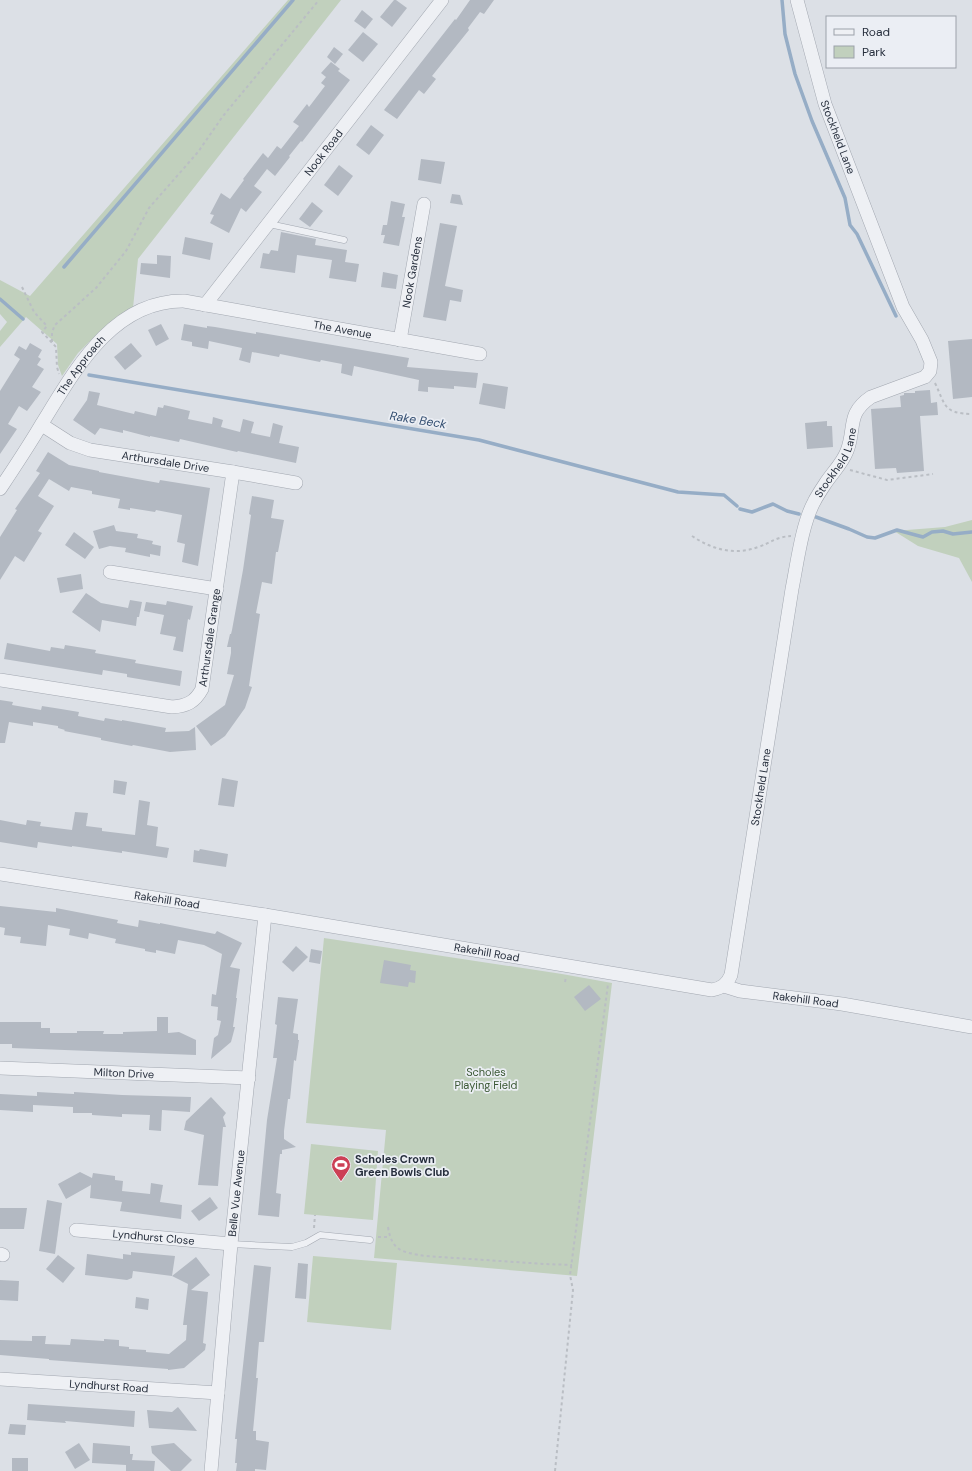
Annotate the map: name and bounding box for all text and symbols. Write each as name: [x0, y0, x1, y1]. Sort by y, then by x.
legend: [826, 16, 956, 68]
text: Road: [862, 24, 890, 40]
text: Park: [862, 44, 886, 60]
street label: Stockheld Lane: [817, 98, 859, 176]
street label: Nook Road: [301, 127, 346, 179]
street label: Nook Gardens: [399, 235, 425, 309]
street label: The Avenue: [312, 317, 373, 341]
street label: The Approach: [54, 332, 108, 398]
water label: Rake Beck: [389, 408, 448, 432]
street label: Stockheld Lane: [811, 427, 859, 500]
street label: Arthursdale Drive: [121, 448, 210, 475]
street label: Arthursdale Grange: [195, 587, 223, 688]
street label: Stockheld Lane: [748, 747, 774, 827]
street label: Rakehill Road: [133, 888, 201, 912]
street label: Rakehill Road: [453, 940, 521, 965]
street label: Rakehill Road: [772, 988, 840, 1011]
street label: Milton Drive: [93, 1065, 154, 1081]
park label: Scholes Playing Field: [455, 1065, 518, 1092]
street label: Belle Vue Avenue: [225, 1149, 248, 1237]
place label: Scholes Crown Green Bowls Club: [355, 1152, 450, 1179]
sports icon: Scholes Crown Green Bowls Club: [330, 1154, 352, 1182]
street label: Lyndhurst Close: [112, 1226, 195, 1248]
street label: Lyndhurst Road: [69, 1376, 149, 1396]

